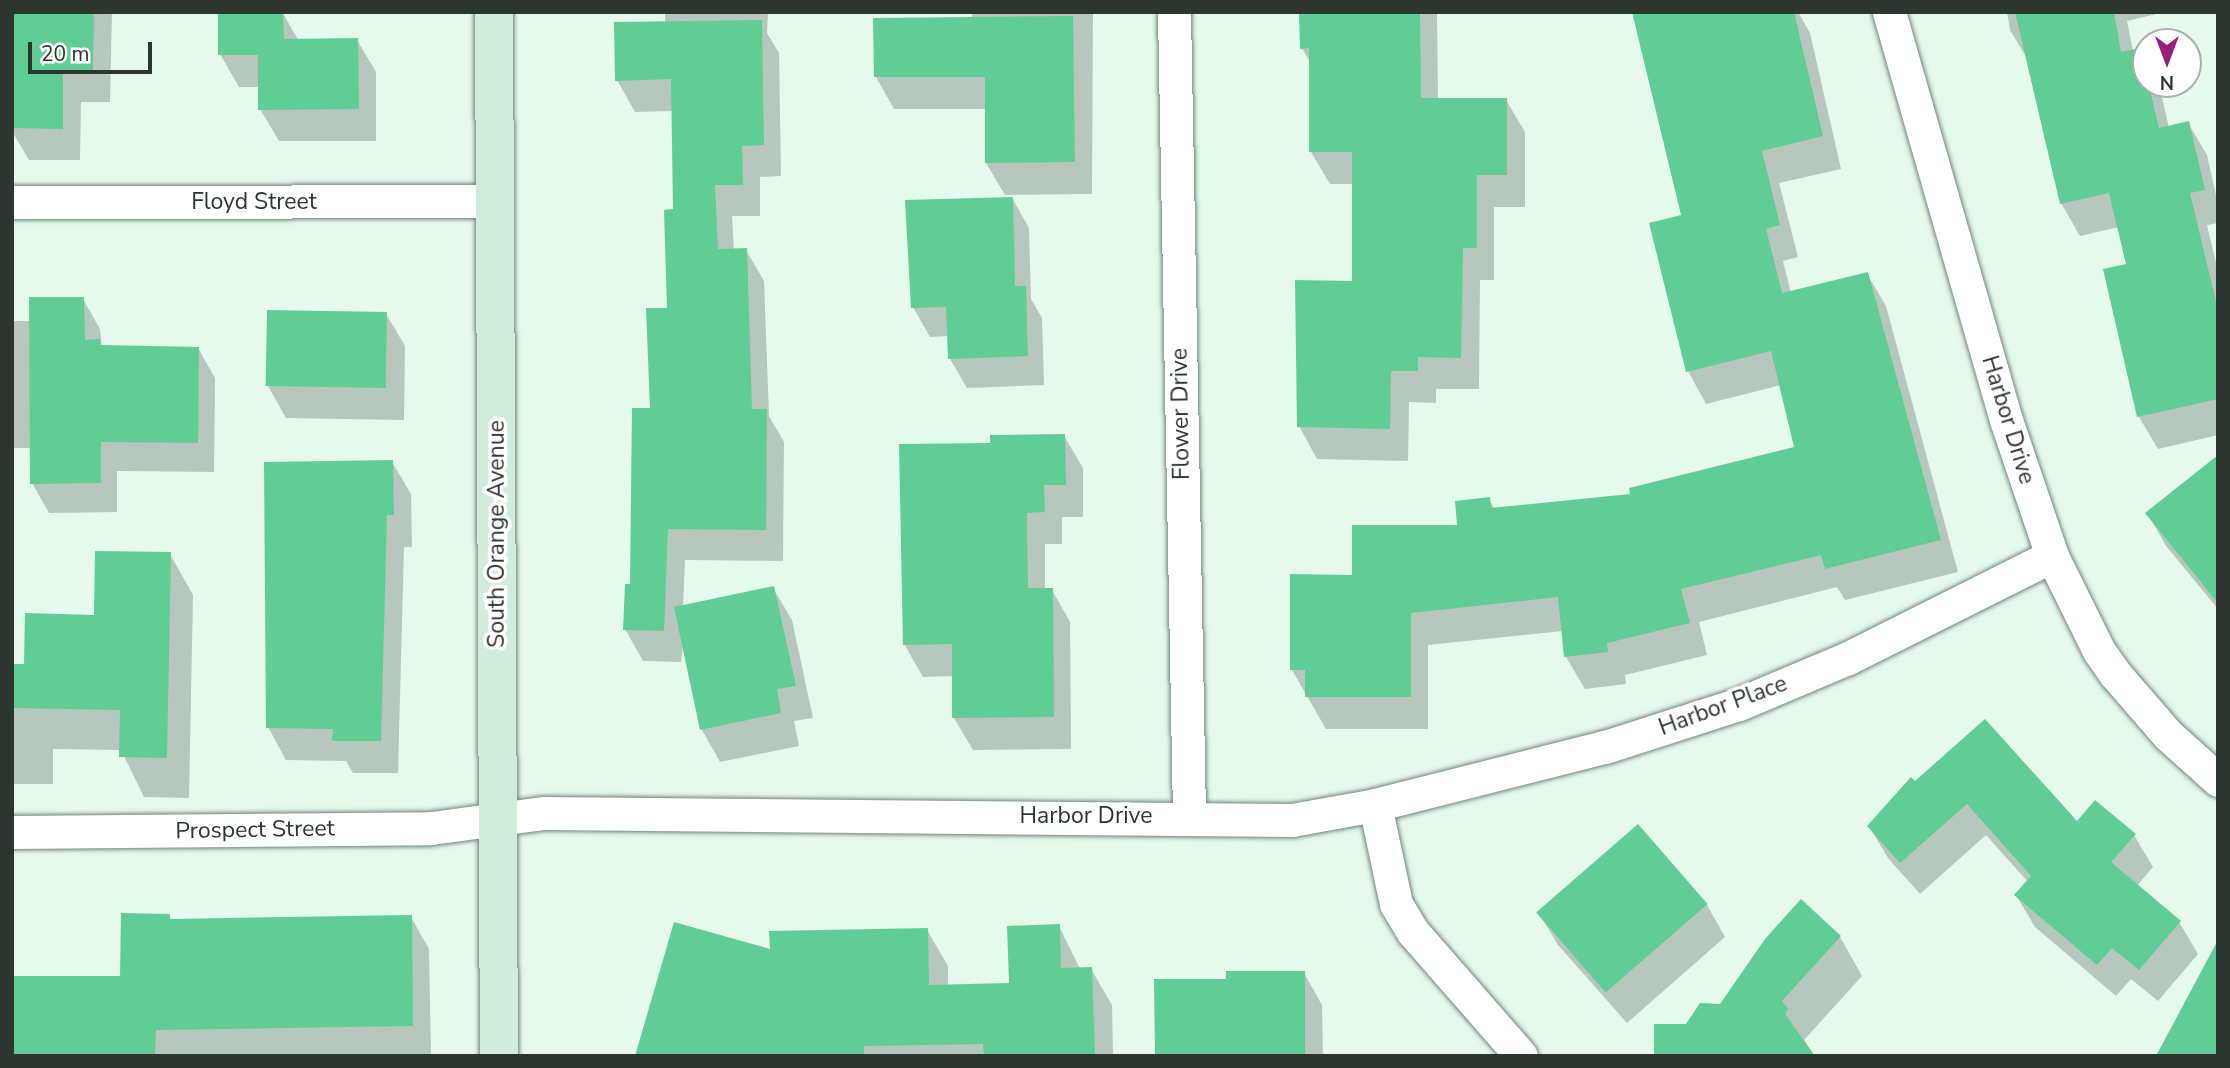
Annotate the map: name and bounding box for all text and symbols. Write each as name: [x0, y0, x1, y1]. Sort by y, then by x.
scale bar: [32, 28, 156, 72]
north arrow: [2132, 28, 2202, 98]
text: 20 m: [41, 40, 90, 68]
text: N: [2160, 69, 2174, 95]
street label: Floyd Street: [191, 188, 317, 216]
street label: Flower Drive: [1166, 348, 1196, 480]
street label: Harbor Drive: [1975, 352, 2041, 488]
street label: South Orange Avenue: [483, 420, 511, 648]
street label: Harbor Place: [1655, 670, 1791, 742]
street label: Harbor Drive: [1020, 802, 1152, 830]
street label: Prospect Street: [175, 815, 335, 845]

